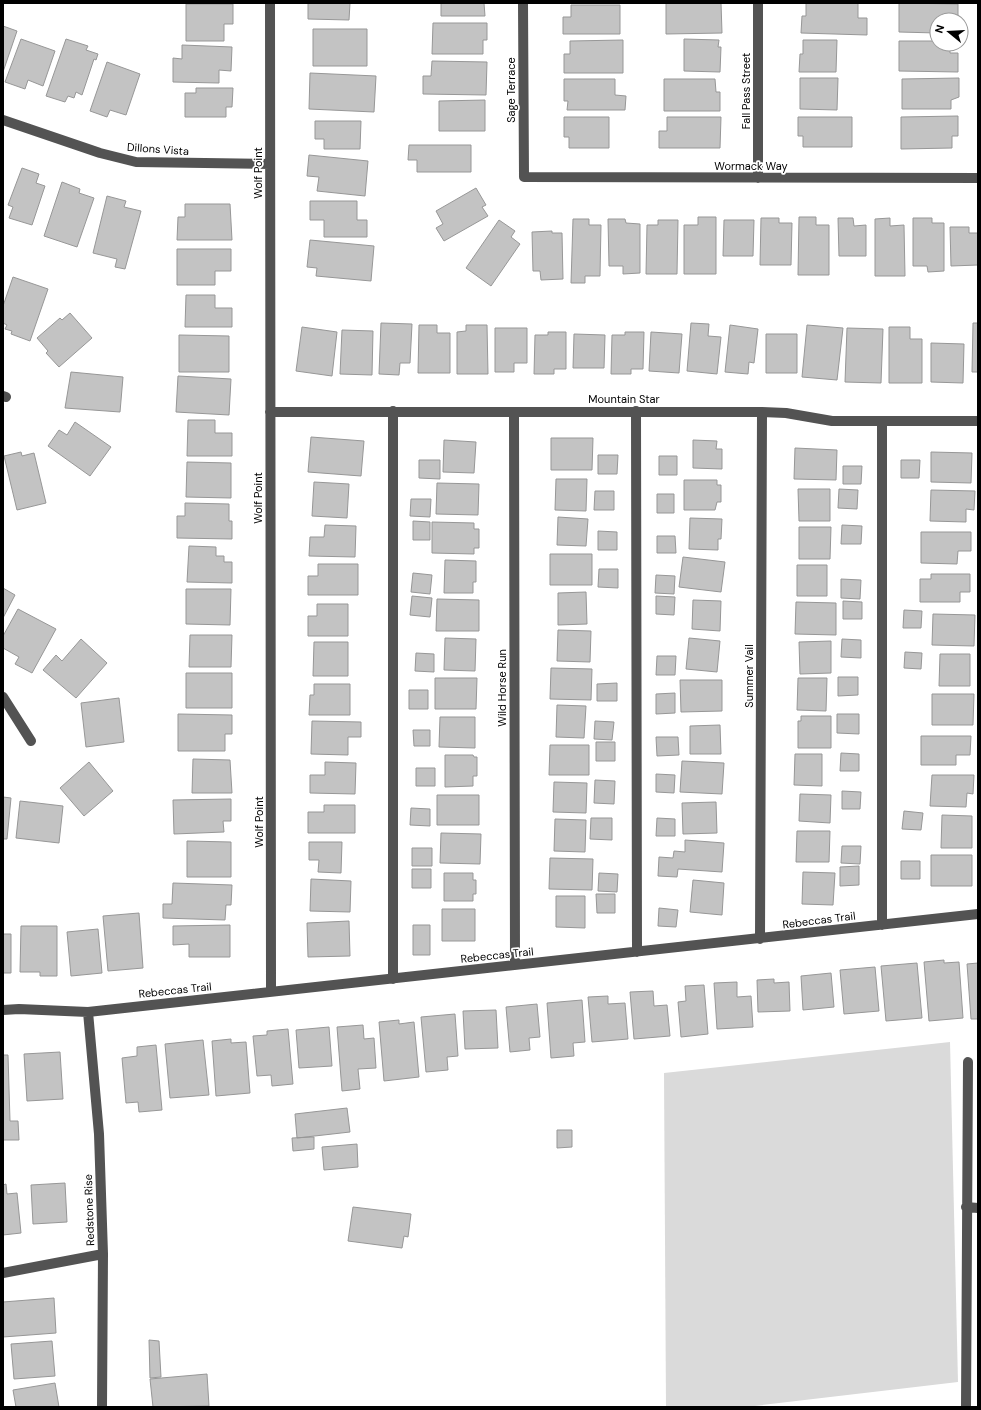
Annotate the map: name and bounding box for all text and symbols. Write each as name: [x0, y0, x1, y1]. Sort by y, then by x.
north arrow: [929, 12, 969, 52]
text: N: [932, 23, 947, 35]
street label: Fall Pass Street: [739, 53, 753, 129]
street label: Sage Terrace: [504, 57, 518, 123]
street label: Dillons Vista: [127, 140, 189, 158]
street label: Wolf Point: [251, 147, 265, 199]
street label: Wormack Way: [714, 159, 788, 173]
street label: Mountain Star: [588, 392, 660, 406]
street label: Wolf Point: [251, 472, 265, 524]
street label: Summer Vail: [742, 644, 756, 708]
street label: Wild Horse Run: [495, 649, 509, 727]
street label: Wolf Point: [252, 796, 266, 848]
street label: Rebeccas Trail: [782, 909, 856, 931]
street label: Rebeccas Trail: [460, 944, 534, 966]
street label: Rebeccas Trail: [138, 979, 212, 1001]
street label: Redstone Rise: [81, 1174, 97, 1246]

